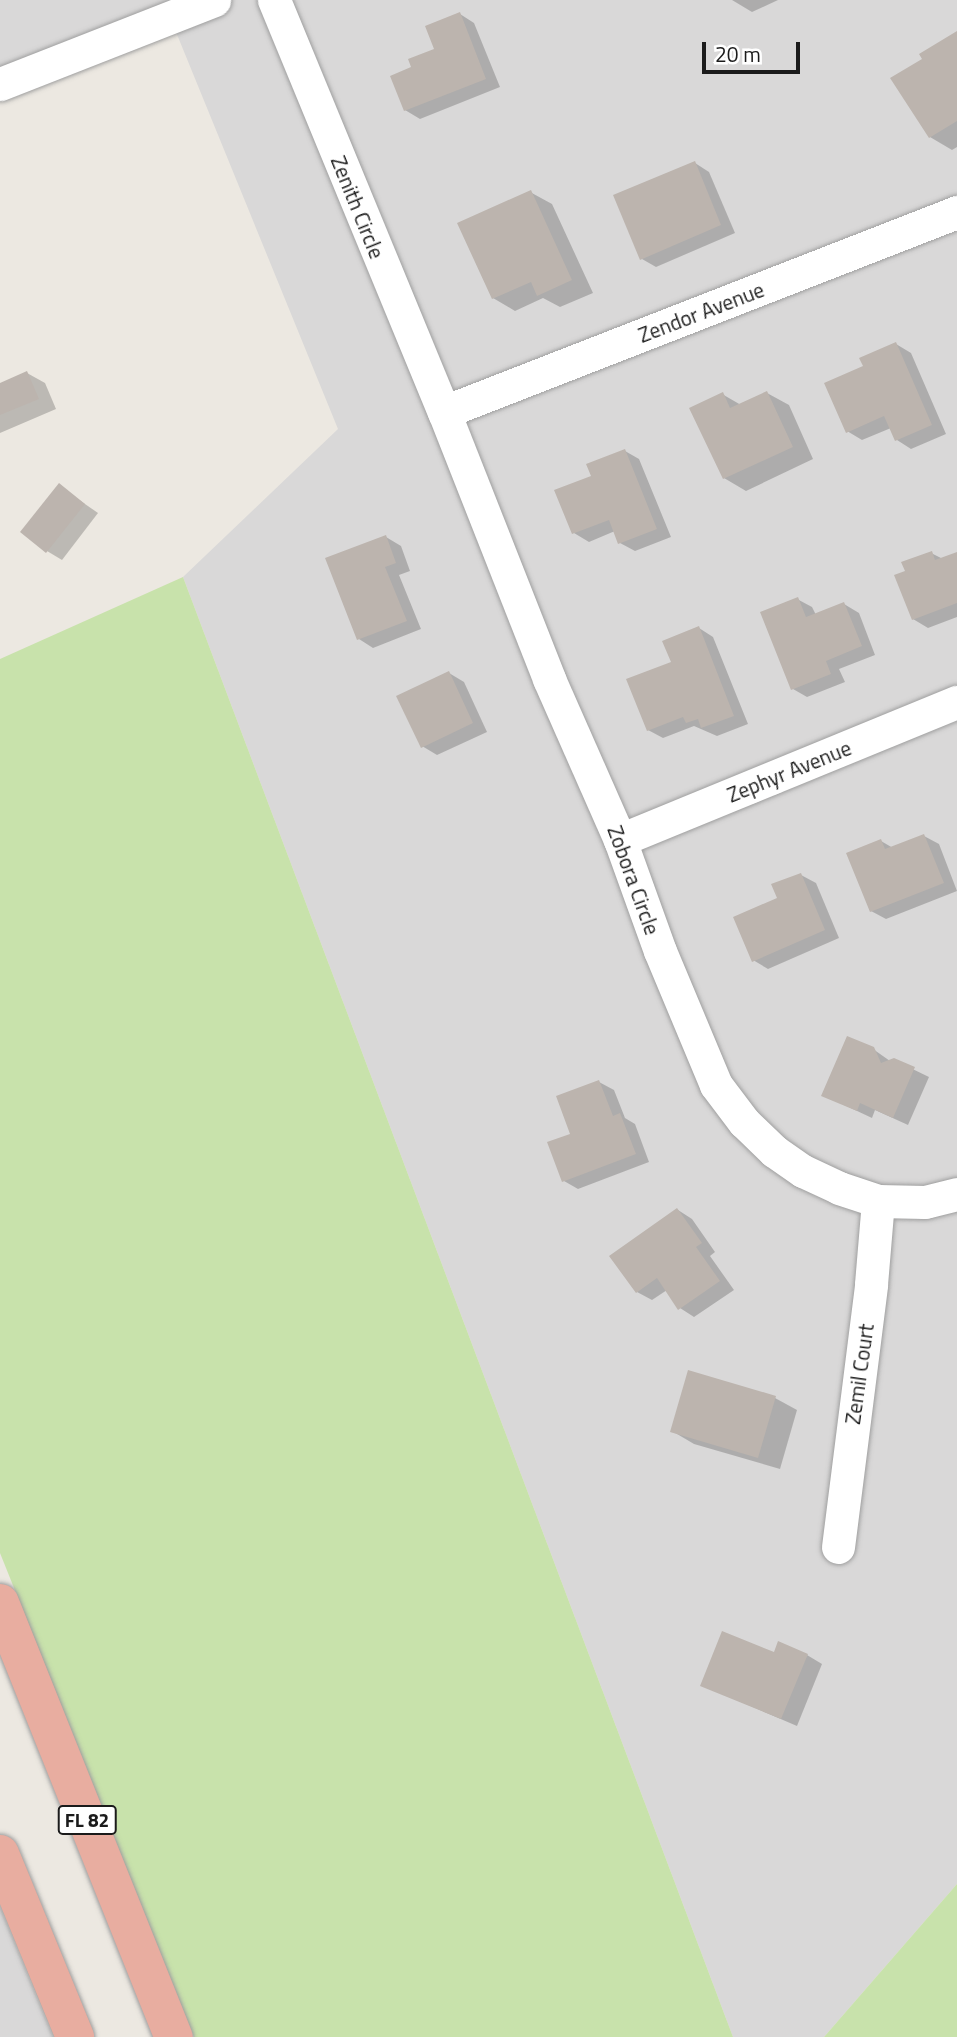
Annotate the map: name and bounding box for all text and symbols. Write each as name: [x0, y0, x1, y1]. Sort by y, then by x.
scale bar: [705, 28, 803, 72]
text: 20 m: [715, 38, 761, 70]
street label: Zenith Circle: [326, 152, 390, 262]
street label: Zendor Avenue: [635, 276, 767, 348]
street label: Zephyr Avenue: [723, 735, 855, 807]
street label: Zobora Circle: [603, 822, 665, 938]
street label: Zemil Court: [839, 1322, 879, 1426]
road number: FL 82: [57, 1804, 117, 1836]

